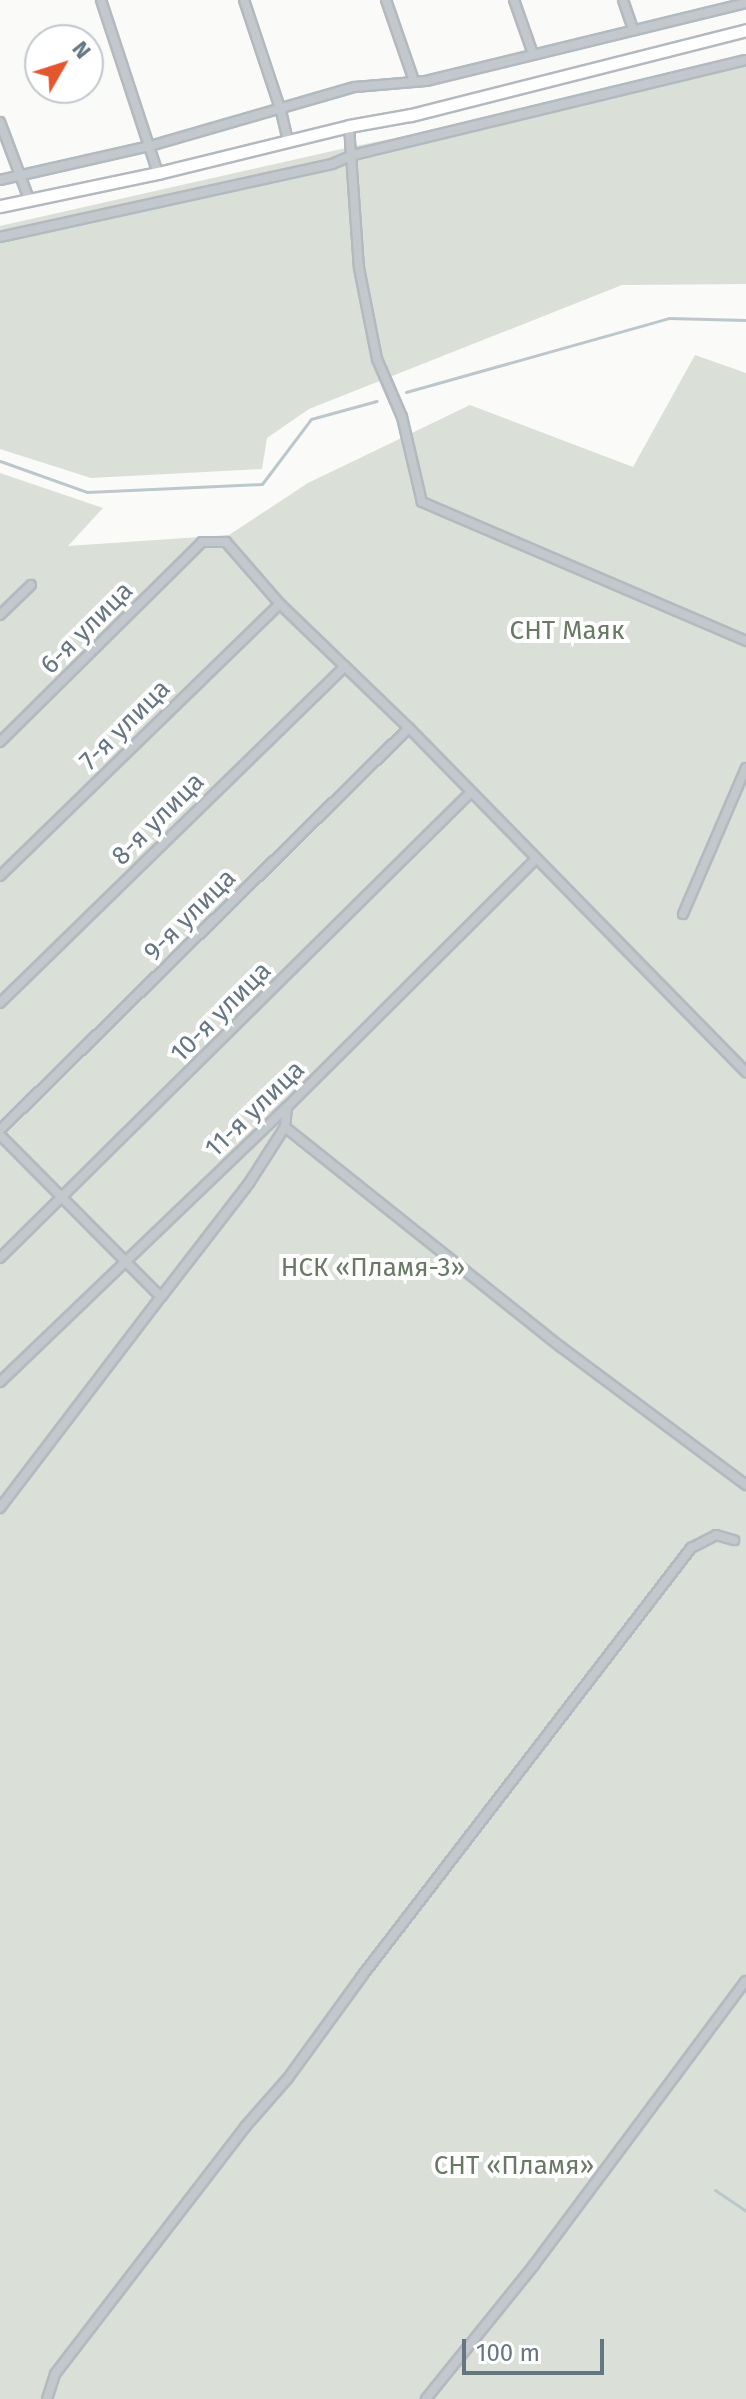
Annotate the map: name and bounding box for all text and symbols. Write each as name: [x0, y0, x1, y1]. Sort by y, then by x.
north arrow: [24, 24, 104, 104]
text: N: [66, 36, 97, 64]
street label: 6-я улица: [34, 575, 140, 681]
park label: СНТ Маяк: [510, 615, 624, 647]
street label: 7-я улица: [73, 673, 177, 777]
street label: 8-я улица: [105, 766, 211, 872]
street label: 9-я улица: [137, 862, 243, 968]
street label: 10-я улица: [164, 955, 278, 1069]
street label: 11-я улица: [199, 1054, 311, 1164]
park label: НСК «Пламя-3»: [281, 1252, 465, 1284]
park label: СНТ «Пламя»: [434, 2150, 594, 2182]
scale bar: [466, 2323, 608, 2373]
text: 100 m: [476, 2339, 540, 2367]

